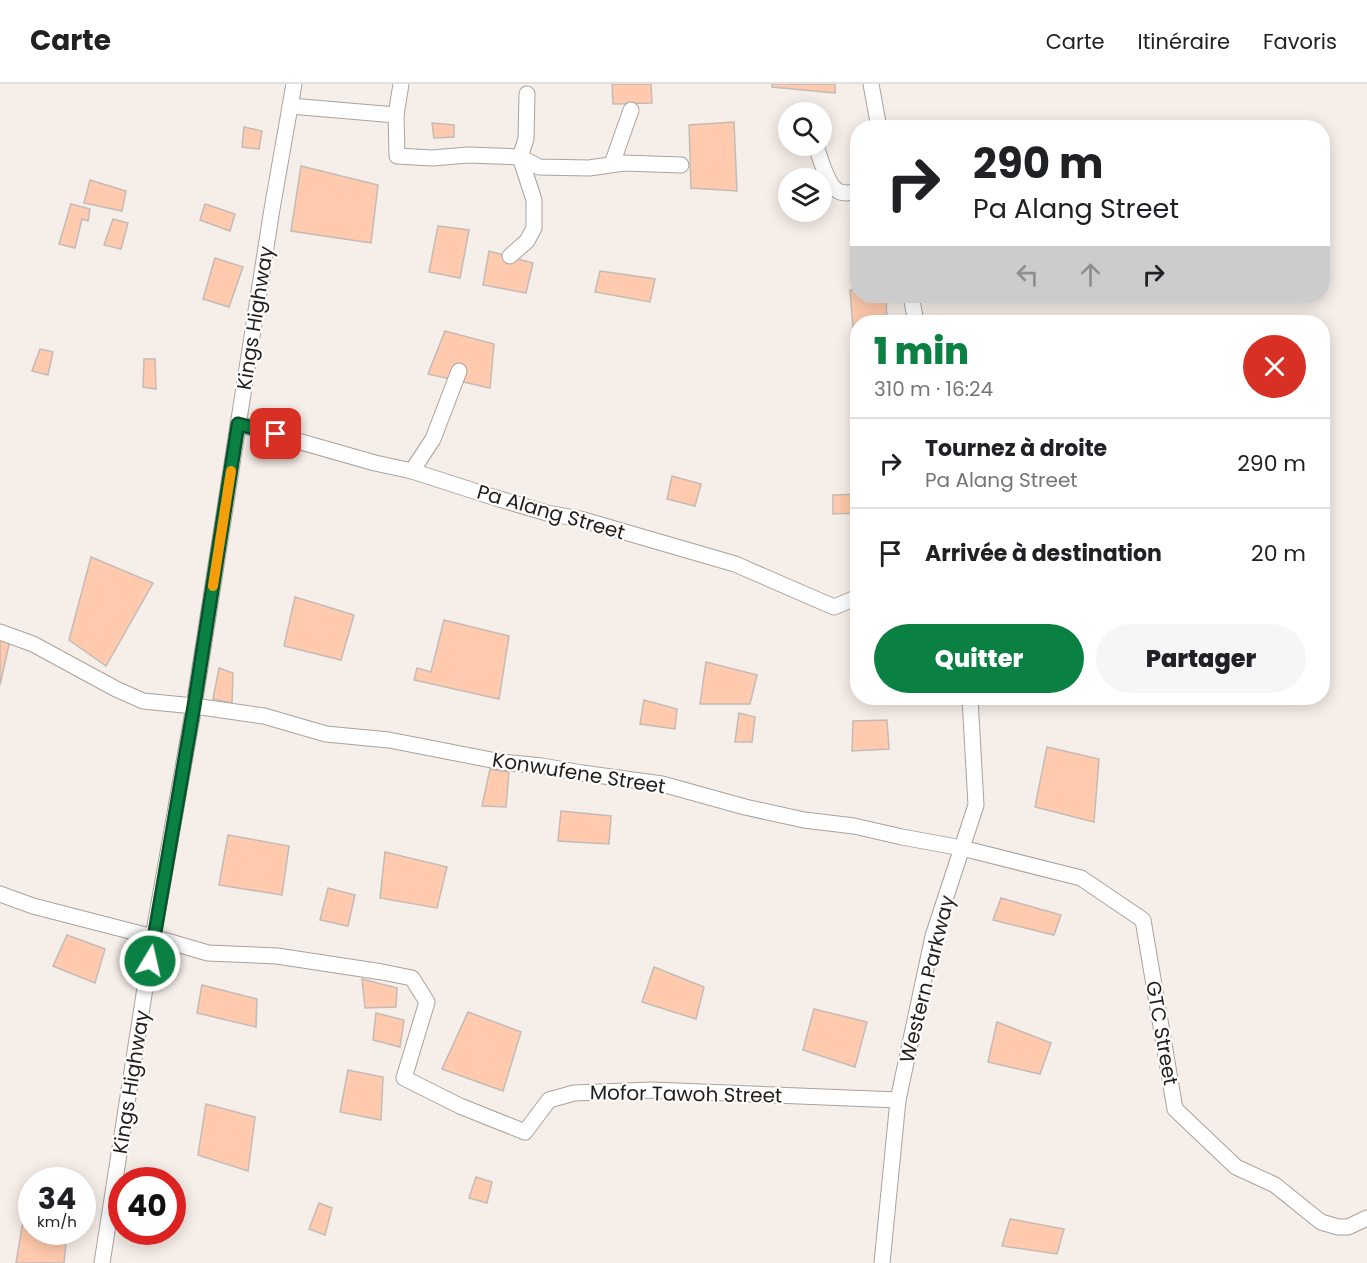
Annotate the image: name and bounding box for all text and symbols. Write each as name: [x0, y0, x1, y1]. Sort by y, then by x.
text: Carte: [30, 21, 111, 60]
text: Carte: [1046, 27, 1105, 56]
text: Itinéraire: [1138, 27, 1230, 56]
text: Favoris: [1263, 27, 1337, 56]
map controls: [778, 102, 832, 222]
button: search: [778, 102, 832, 156]
text: 290 m: [973, 134, 1104, 193]
icon: right: [874, 144, 952, 222]
button: layers: [778, 168, 832, 222]
text: Pa Alang Street: [973, 190, 1179, 227]
street label: Kings Highway: [230, 244, 280, 392]
icon: left: [1011, 258, 1044, 291]
icon: ahead: [1074, 258, 1107, 291]
icon: right: [1137, 258, 1170, 291]
text: 1 min: [874, 326, 969, 377]
button: close: [1243, 335, 1306, 398]
text: 310 m · 16:24: [874, 375, 993, 403]
pin: [250, 408, 301, 459]
icon: arrive: [259, 417, 292, 450]
text: Tournez à droite: [925, 433, 1107, 464]
icon: right: [874, 447, 907, 480]
text: 290 m: [1237, 448, 1306, 479]
text: Pa Alang Street: [925, 466, 1078, 494]
street label: Pa Alang Street: [474, 478, 628, 546]
icon: arrive: [874, 537, 907, 570]
text: Arrivée à destination: [925, 538, 1162, 569]
text: 20 m: [1251, 538, 1306, 569]
button: Quitter: [874, 624, 1084, 693]
button: Partager: [1096, 624, 1306, 693]
street label: Konwufene Street: [490, 745, 668, 801]
street label: Western Parkway: [893, 892, 961, 1066]
position arrow: [118, 929, 182, 993]
street label: GTC Street: [1139, 979, 1185, 1087]
street label: Kings Highway: [106, 1008, 156, 1156]
street label: Mofor Tawoh Street: [590, 1078, 782, 1110]
speed limit sign: 40: [108, 1167, 186, 1245]
text: 34: [38, 1177, 76, 1220]
text: km/h: [37, 1211, 77, 1232]

